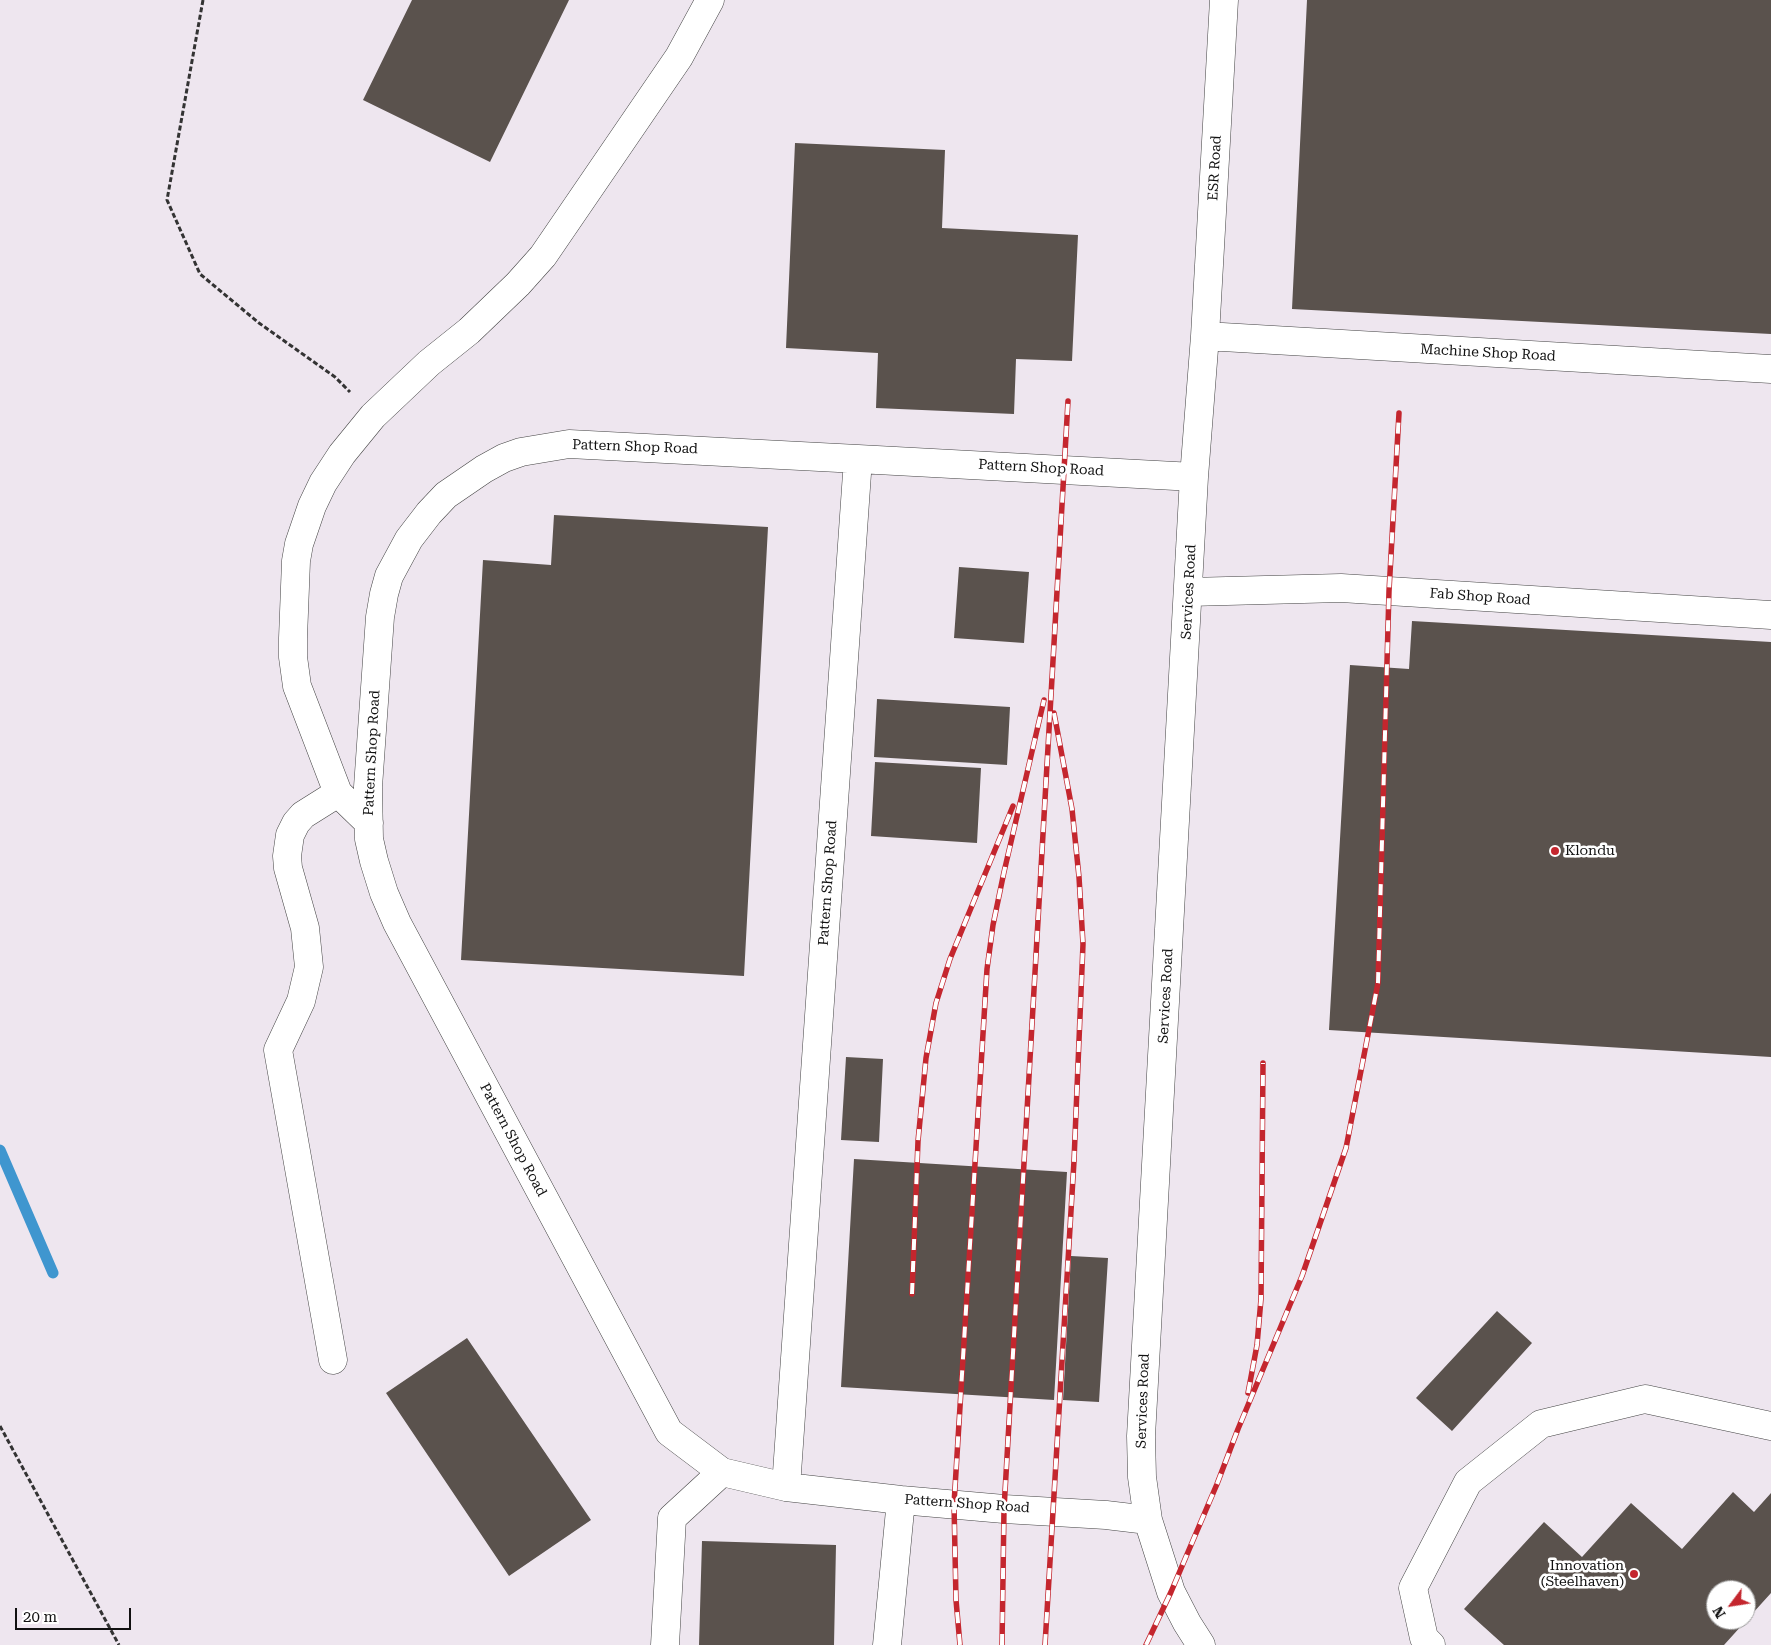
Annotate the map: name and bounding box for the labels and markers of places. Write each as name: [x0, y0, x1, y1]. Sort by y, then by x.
place label: Klondu: [1565, 843, 1615, 859]
marker: Klondu: [1549, 845, 1561, 857]
place label: Innovation (Steelhaven): [1541, 1558, 1624, 1590]
marker: Innovation (Steelhaven): [1628, 1568, 1640, 1580]

